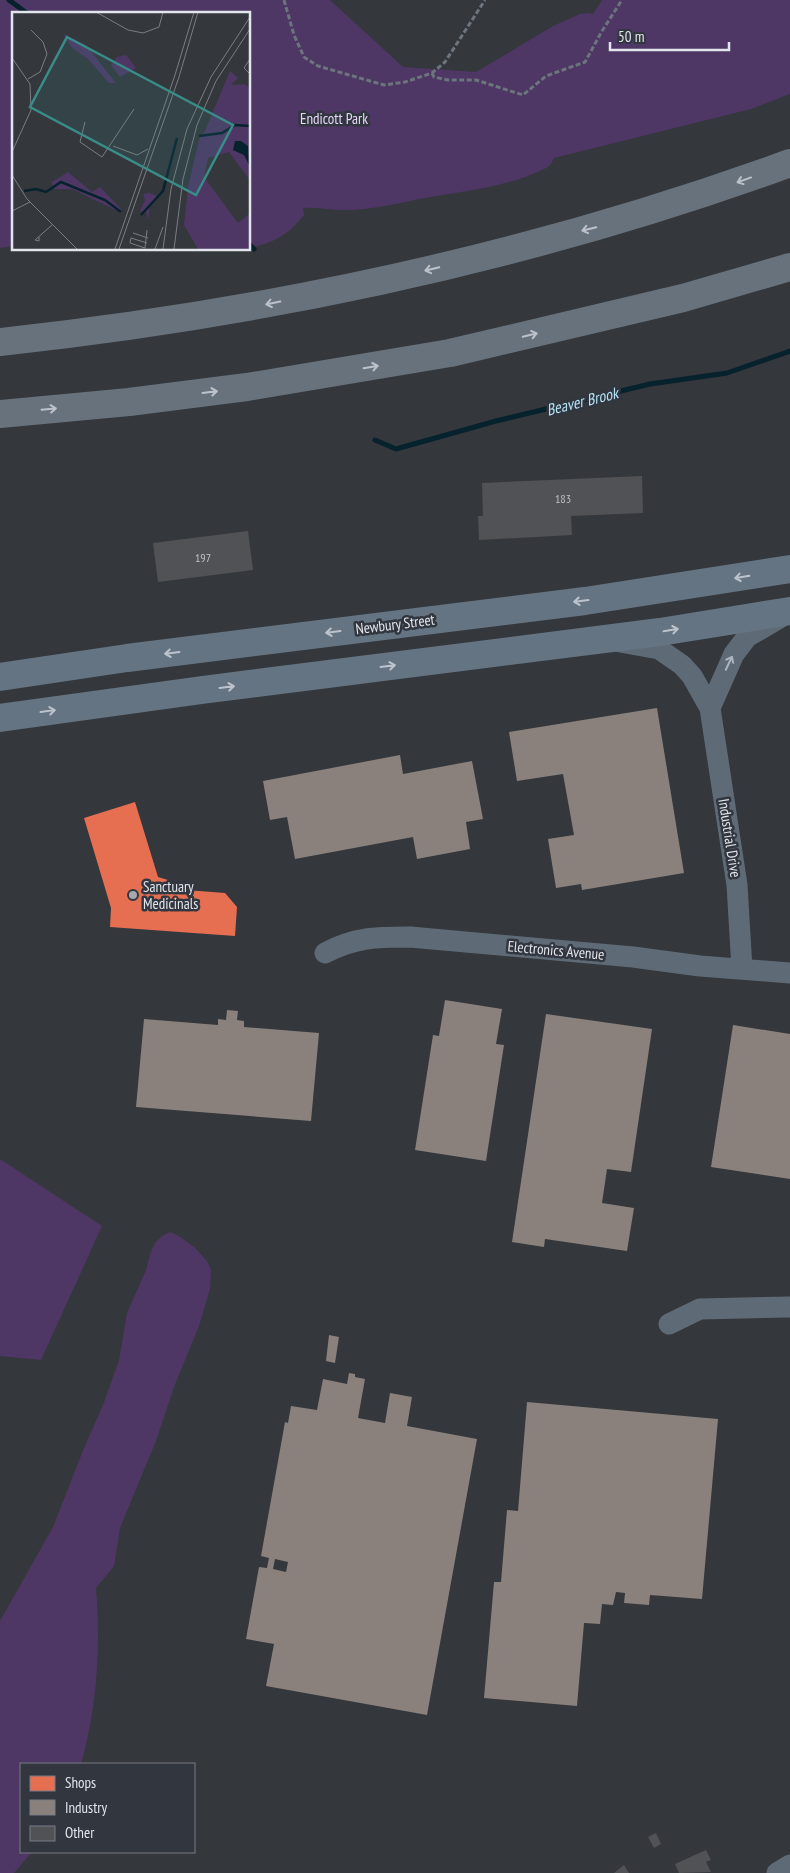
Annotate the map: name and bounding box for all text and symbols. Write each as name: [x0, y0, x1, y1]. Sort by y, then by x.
inset map: [12, 12, 250, 250]
scale bar: [610, 20, 729, 52]
text: 50 m: [618, 27, 644, 46]
park label: Endicott Park: [300, 109, 368, 128]
one-way arrow: [737, 176, 752, 185]
one-way arrow: [582, 225, 598, 234]
one-way arrow: [424, 265, 440, 274]
one-way arrow: [265, 298, 281, 308]
one-way arrow: [521, 330, 537, 339]
one-way arrow: [362, 361, 378, 371]
water label: Beaver Brook: [544, 382, 622, 420]
one-way arrow: [202, 387, 218, 397]
one-way arrow: [40, 405, 56, 414]
house number: 183: [555, 491, 571, 506]
house number: 197: [195, 550, 211, 565]
one-way arrow: [734, 572, 750, 582]
one-way arrow: [574, 597, 590, 607]
street label: Newbury Street: [354, 610, 436, 638]
one-way arrow: [662, 625, 678, 635]
one-way arrow: [325, 627, 341, 637]
one-way arrow: [164, 648, 180, 658]
one-way arrow: [725, 656, 735, 671]
one-way arrow: [380, 661, 396, 671]
one-way arrow: [218, 682, 234, 692]
one-way arrow: [40, 706, 56, 716]
street label: Industrial Drive: [714, 797, 746, 879]
place label: Sanctuary Medicinals: [143, 877, 198, 913]
marker: Sanctuary Medicinals: [127, 889, 139, 901]
street label: Electronics Avenue: [507, 936, 605, 964]
legend: [20, 1763, 195, 1853]
text: Shops: [65, 1773, 96, 1792]
text: Industry: [65, 1798, 107, 1817]
text: Other: [65, 1823, 95, 1842]

